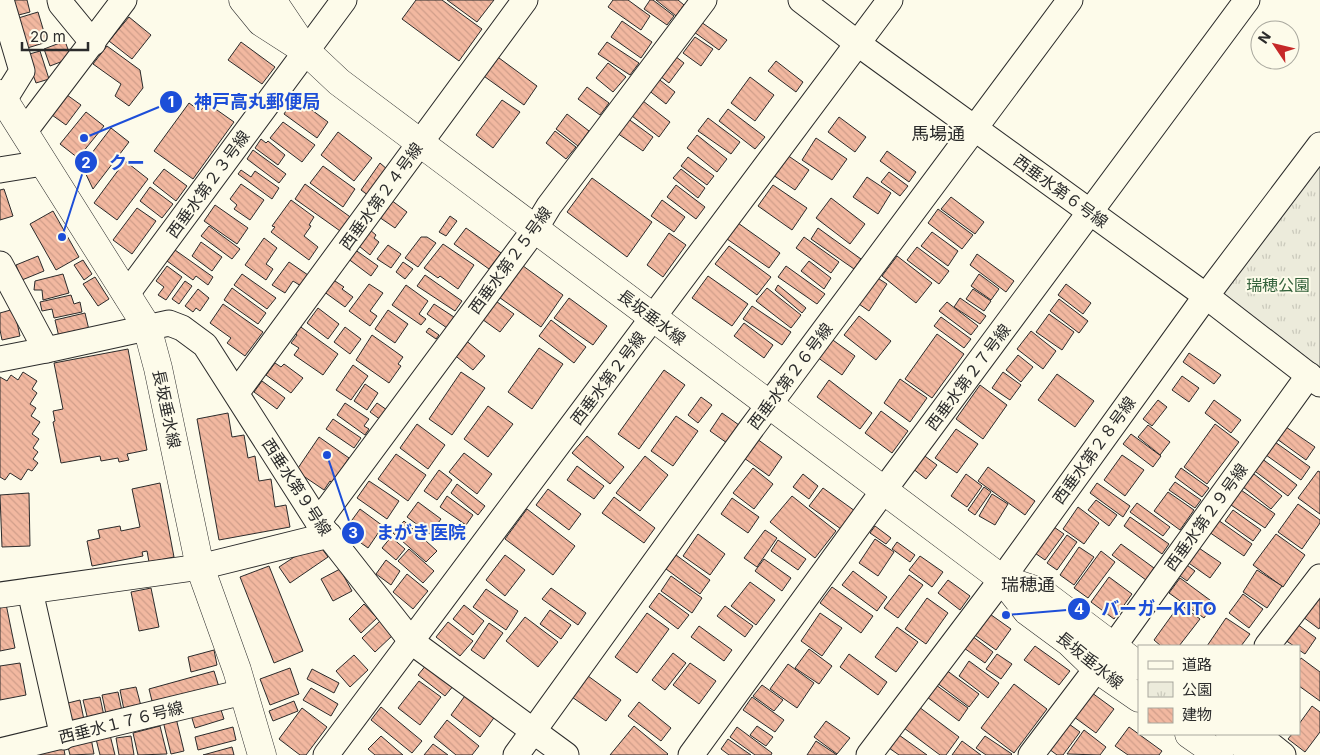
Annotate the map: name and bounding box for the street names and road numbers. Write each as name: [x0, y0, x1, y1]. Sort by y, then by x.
street label: 西垂水第２３号線: [162, 126, 254, 242]
street label: 西垂水第２４号線: [335, 138, 427, 254]
street label: 西垂水第６号線: [1010, 150, 1112, 232]
street label: 西垂水第２５号線: [464, 202, 556, 318]
street label: 長坂垂水線: [614, 285, 690, 349]
street label: 西垂水第２６号線: [743, 319, 837, 433]
street label: 西垂水第２７号線: [921, 320, 1015, 434]
street label: 西垂水第２号線: [566, 327, 650, 429]
street label: 長坂垂水線: [149, 368, 185, 450]
street label: 西垂水第２８号線: [1048, 392, 1140, 508]
street label: 西垂水第９号線: [258, 435, 336, 539]
street label: 西垂水第２９号線: [1160, 459, 1252, 575]
street label: 長坂垂水線: [1053, 627, 1127, 693]
street label: 西垂水１７６号線: [56, 697, 186, 747]

